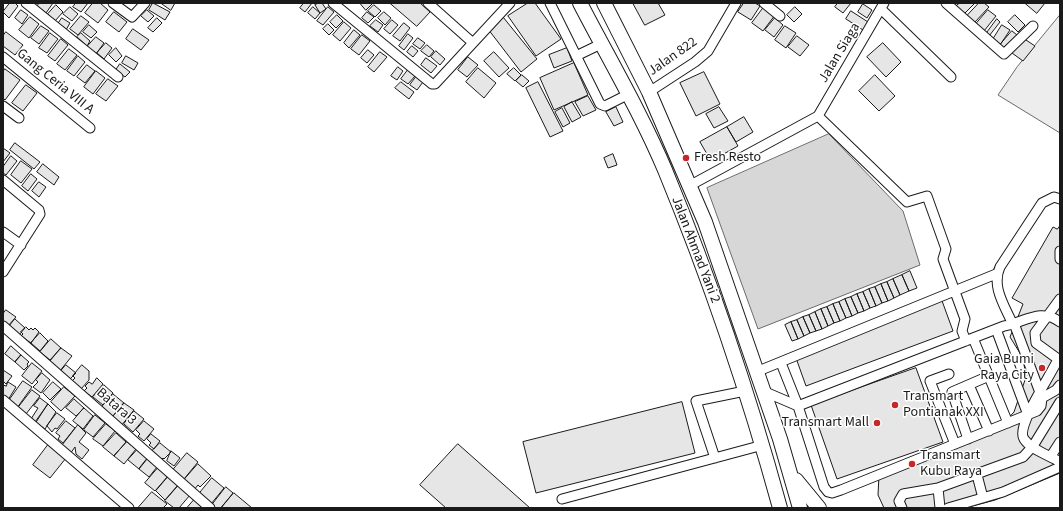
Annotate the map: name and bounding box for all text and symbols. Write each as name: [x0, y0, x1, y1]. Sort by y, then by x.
street label: Jalan Siaga: [816, 20, 864, 86]
street label: Jalan 822: [645, 34, 701, 80]
street label: Gang Ceria VIII A: [13, 46, 97, 118]
place label: Fresh Resto: [694, 150, 761, 166]
marker: Fresh Resto: [681, 153, 691, 163]
street label: Jalan Ahmad Yani 2: [667, 194, 723, 306]
place label: Gaia Bumi Raya City: [974, 352, 1034, 384]
marker: Gaia Bumi Raya City: [1037, 363, 1047, 373]
street label: Batara 3: [92, 385, 140, 429]
place label: Transmart Pontianak XXI: [903, 389, 984, 422]
marker: Transmart Pontianak XXI: [890, 400, 900, 410]
place label: Transmart Mall: [782, 415, 869, 431]
marker: Transmart Mall: [872, 418, 882, 428]
place label: Transmart Kubu Raya: [920, 448, 982, 480]
marker: Transmart Kubu Raya: [907, 459, 917, 469]

